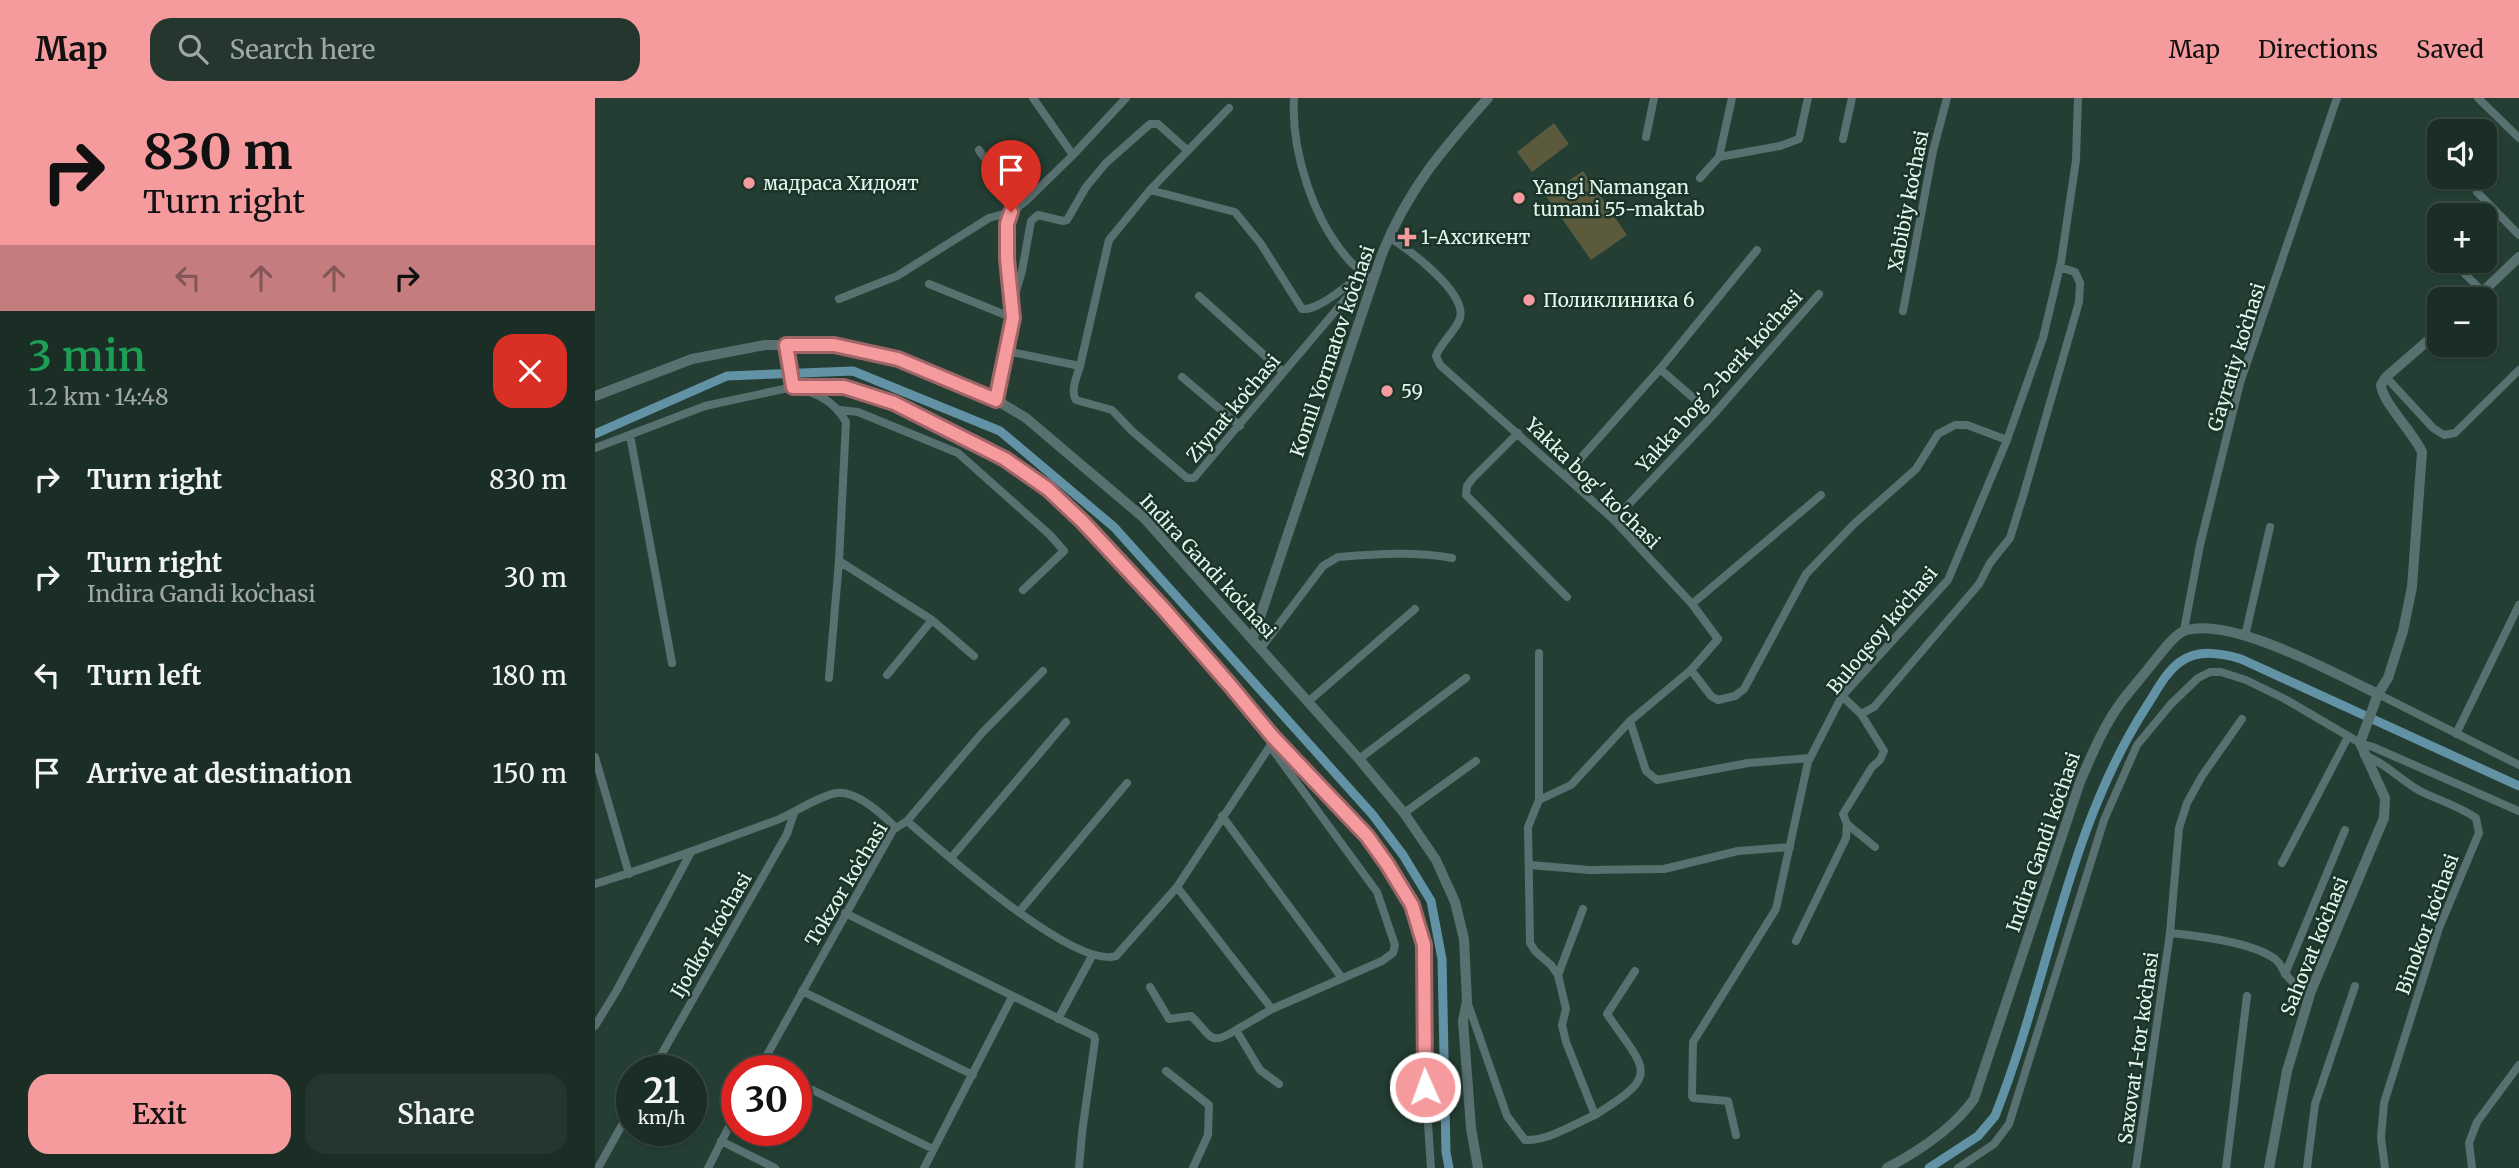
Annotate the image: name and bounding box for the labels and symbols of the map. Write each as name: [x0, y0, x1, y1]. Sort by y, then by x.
street label: Xabibiy koʻchasi: [1883, 128, 1933, 274]
pin: [981, 140, 1041, 212]
place label: мадраса Хидоят: [763, 171, 919, 195]
marker: мадраса Хидоят: [741, 175, 757, 191]
place label: Yangi Namangan tumani 55-maktab: [1532, 175, 1705, 221]
marker: Yangi Namangan tumani 55-maktab: [1511, 190, 1527, 206]
place label: 1-Ахсикент: [1421, 225, 1530, 249]
marker: 1-Ахсикент: [1399, 229, 1415, 245]
street label: Komil Yormatov koʻchasi: [1284, 242, 1380, 460]
street label: Gʻayratiy koʻchasi: [2202, 280, 2270, 434]
street label: Yakka bogʻ 2-berk koʻchasi: [1630, 285, 1807, 478]
place label: Поликлиника 6: [1543, 288, 1694, 312]
marker: Поликлиника 6: [1521, 292, 1537, 308]
street label: Ziynat koʻchasi: [1181, 349, 1285, 467]
place label: 59: [1401, 379, 1423, 403]
marker: 59: [1379, 383, 1395, 399]
street label: Yakka bog' ko'chasi: [1520, 412, 1665, 554]
street label: Indira Gandi koʻchasi: [1135, 489, 1281, 643]
street label: Buloqsoy koʻchasi: [1822, 561, 1942, 699]
street label: Indira Gandi koʻchasi: [2001, 749, 2085, 935]
street label: Tokzor koʻchasi: [800, 818, 892, 950]
street label: Binokor koʻchasi: [2390, 850, 2464, 998]
street label: Ijodkor koʻchasi: [665, 868, 757, 1002]
street label: Sahovat koʻchasi: [2275, 873, 2353, 1019]
street label: Saxovat 1-tor koʻchasi: [2113, 950, 2163, 1146]
position arrow: [1388, 1050, 1462, 1124]
speed limit sign: 30: [721, 1055, 812, 1146]

